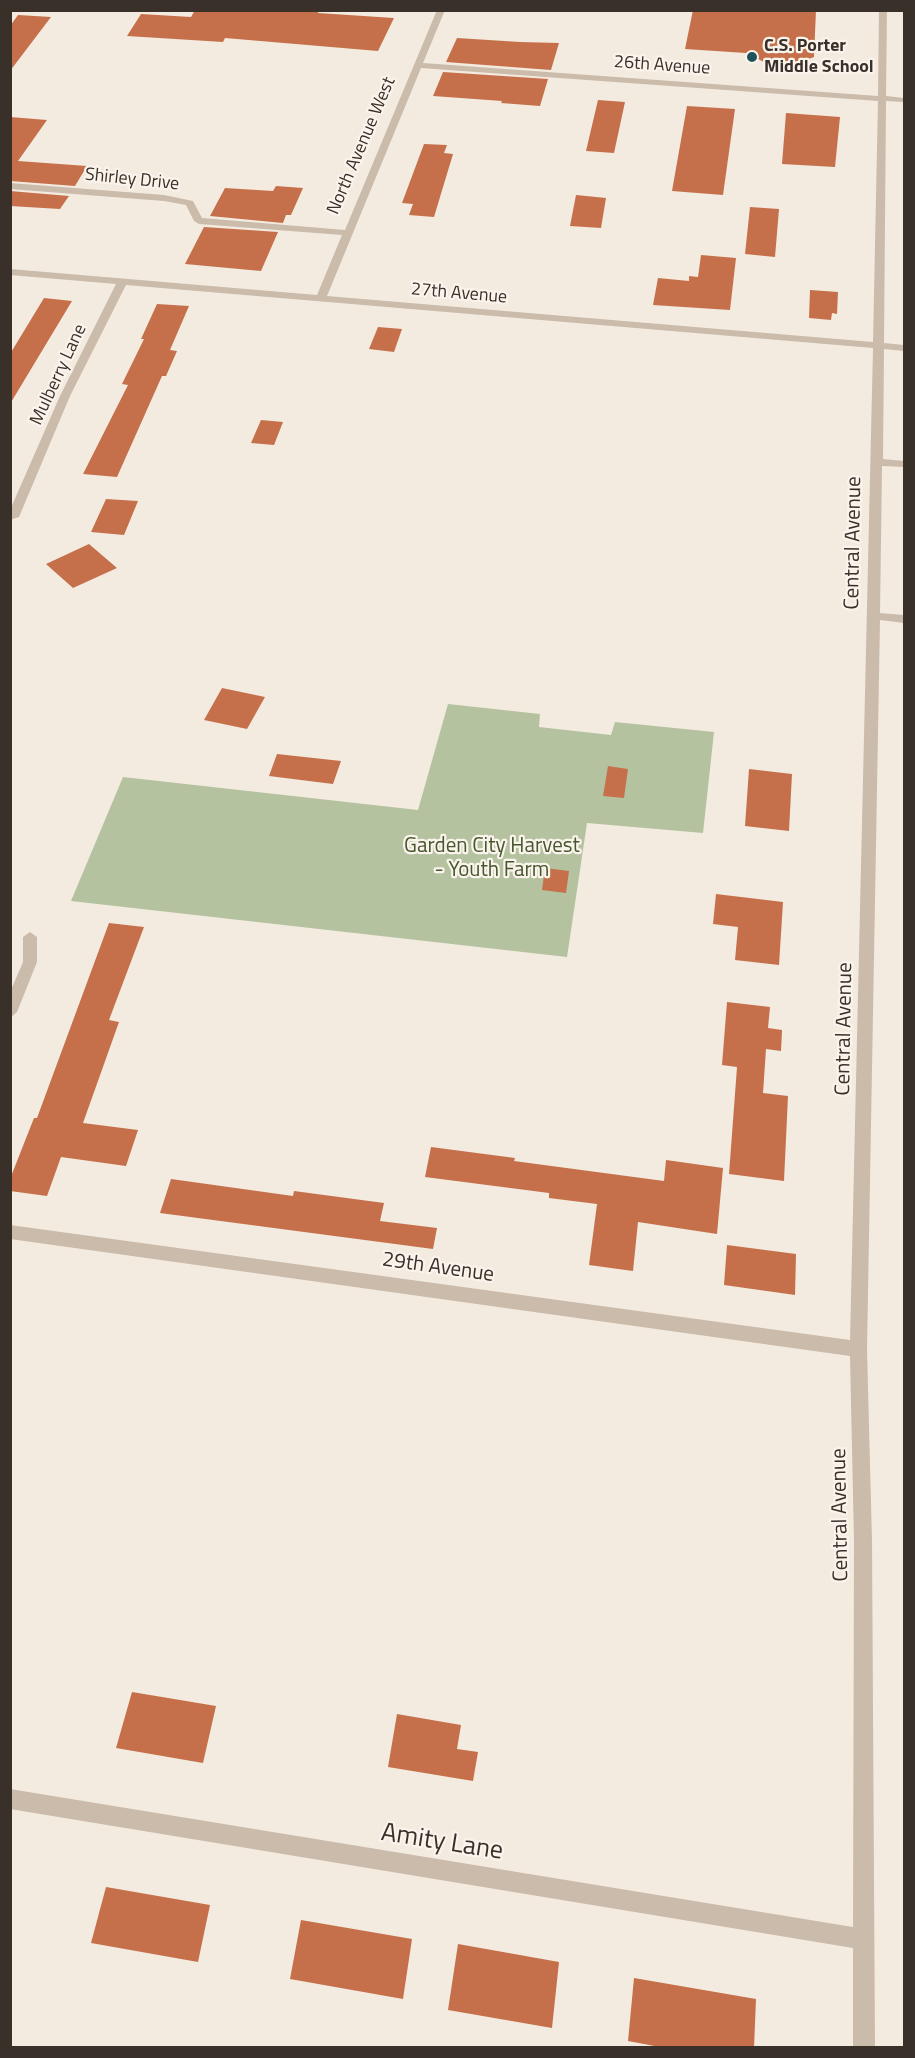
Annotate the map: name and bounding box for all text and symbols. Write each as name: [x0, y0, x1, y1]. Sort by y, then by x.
place label: C.S. Porter Middle School: [764, 36, 874, 78]
marker: C.S. Porter Middle School: [745, 50, 759, 64]
street label: 26th Avenue: [613, 52, 711, 80]
street label: North Avenue West: [323, 74, 401, 218]
street label: Shirley Drive: [84, 164, 180, 196]
street label: 27th Avenue: [410, 279, 508, 309]
street label: Mulberry Lane: [26, 321, 92, 429]
street label: Central Avenue: [840, 476, 868, 610]
park label: Garden City Harvest - Youth Farm: [404, 834, 580, 884]
street label: Central Avenue: [831, 962, 859, 1096]
street label: 29th Avenue: [381, 1248, 495, 1288]
street label: Central Avenue: [827, 1448, 855, 1582]
street label: Amity Lane: [379, 1818, 505, 1868]

